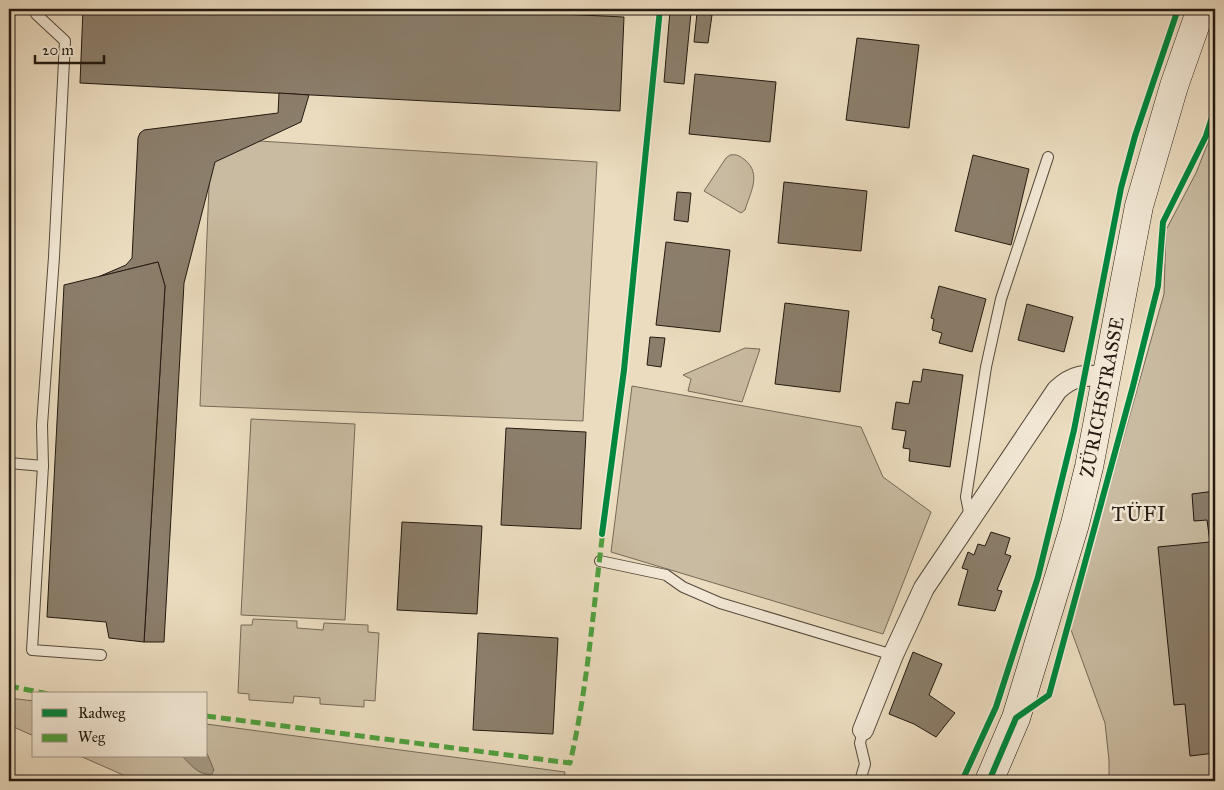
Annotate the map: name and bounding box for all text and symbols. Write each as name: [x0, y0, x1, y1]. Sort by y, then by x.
scale bar: [35, 32, 104, 64]
text: 20 m: [42, 41, 74, 59]
street label: ZÜRICHSTRASSE: [1075, 314, 1129, 479]
district label: TÜFI: [1111, 502, 1167, 526]
legend: [32, 692, 208, 758]
text: Radweg: [78, 704, 126, 722]
text: Weg: [78, 728, 106, 746]

